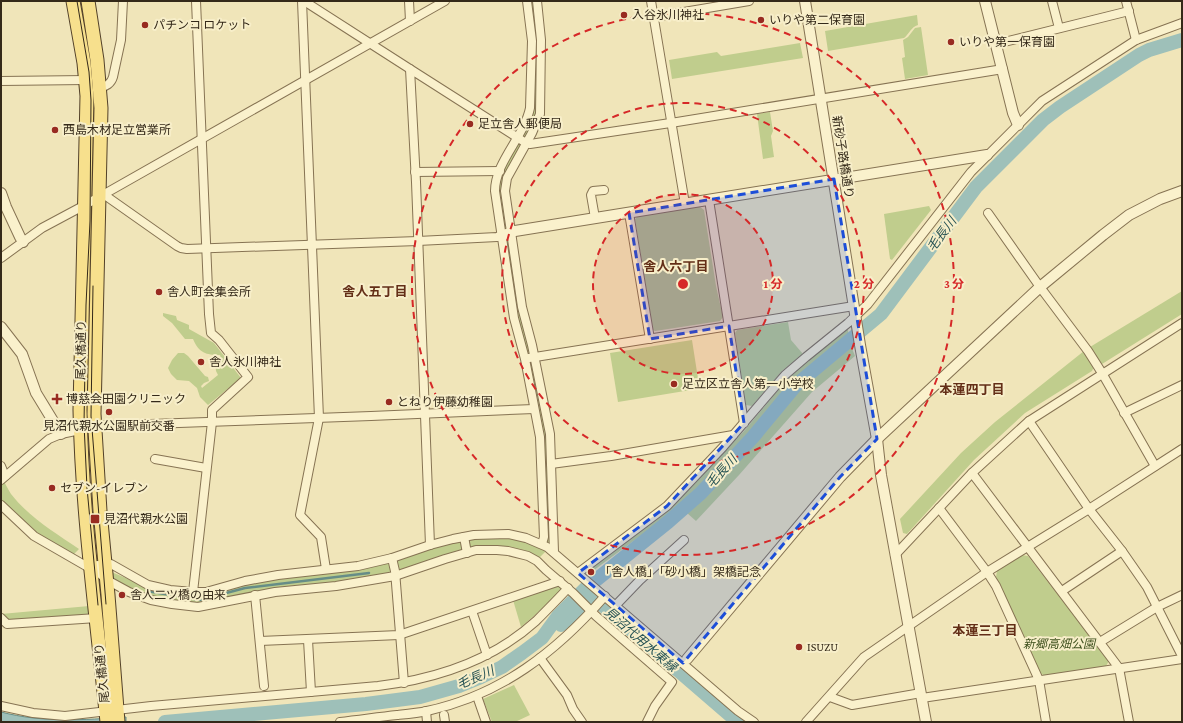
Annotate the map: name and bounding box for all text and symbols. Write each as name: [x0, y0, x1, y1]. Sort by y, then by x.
place label: 入谷氷川神社: [632, 8, 704, 22]
marker: 入谷氷川神社: [619, 10, 629, 20]
place label: いりや第二保育園: [769, 13, 865, 27]
marker: いりや第二保育園: [756, 15, 766, 25]
place label: パチンコ ロケット: [153, 18, 251, 32]
marker: パチンコ ロケット: [140, 20, 150, 30]
place label: いりや第一保育園: [959, 35, 1055, 49]
marker: いりや第一保育園: [946, 37, 956, 47]
street label: 新砂子路橋通り: [830, 114, 856, 200]
place label: 足立舎人郵便局: [478, 117, 562, 131]
marker: 足立舎人郵便局: [465, 119, 475, 129]
place label: 西島木材足立営業所: [63, 123, 171, 137]
marker: 西島木材足立営業所: [50, 125, 60, 135]
water label: 毛長川: [924, 213, 960, 254]
district label: 舎人六丁目: [643, 259, 709, 274]
centre of rings: [676, 277, 690, 291]
text: 1 分: [764, 277, 782, 291]
text: 2 分: [854, 277, 874, 291]
text: 3 分: [944, 277, 964, 291]
district label: 舎人五丁目: [342, 284, 408, 299]
place label: 舎人町会集会所: [167, 285, 251, 299]
marker: 舎人町会集会所: [154, 287, 164, 297]
street label: 尾久橋通り: [73, 320, 89, 380]
place label: 舎人氷川神社: [209, 355, 281, 369]
marker: 舎人氷川神社: [196, 357, 206, 367]
place label: 足立区立舎人第一小学校: [682, 377, 814, 391]
marker: 足立区立舎人第一小学校: [669, 379, 679, 389]
district label: 本蓮四丁目: [939, 382, 1005, 397]
place label: 博慈会田園クリニック: [66, 392, 186, 406]
marker: 博慈会田園クリニック: [51, 393, 63, 405]
place label: とねり伊藤幼稚園: [397, 395, 493, 409]
marker: とねり伊藤幼稚園: [384, 397, 394, 407]
marker: 見沼代親水公園駅前交番: [104, 407, 114, 417]
place label: 見沼代親水公園駅前交番: [43, 419, 175, 433]
water label: 毛長川: [703, 450, 741, 491]
place label: セブン-イレブン: [60, 481, 148, 495]
marker: セブン-イレブン: [47, 483, 57, 493]
place label: 見沼代親水公園: [104, 512, 188, 526]
marker: 見沼代親水公園: [89, 513, 101, 525]
place label: 「舎人橋」「砂小橋」架橋記念: [599, 565, 761, 579]
marker: 「舎人橋」「砂小橋」架橋記念: [586, 567, 596, 577]
place label: 舎人二ツ橋の由来: [130, 588, 226, 602]
marker: 舎人二ツ橋の由来: [117, 590, 127, 600]
water label: 見沼代用水東縁: [601, 604, 681, 676]
district label: 本蓮三丁目: [952, 623, 1018, 638]
park label: 新郷高畑公園: [1023, 637, 1097, 651]
place label: ISUZU: [807, 640, 838, 654]
street label: 尾久橋通り: [92, 642, 112, 704]
marker: ISUZU: [794, 642, 804, 652]
water label: 毛長川: [454, 662, 498, 692]

